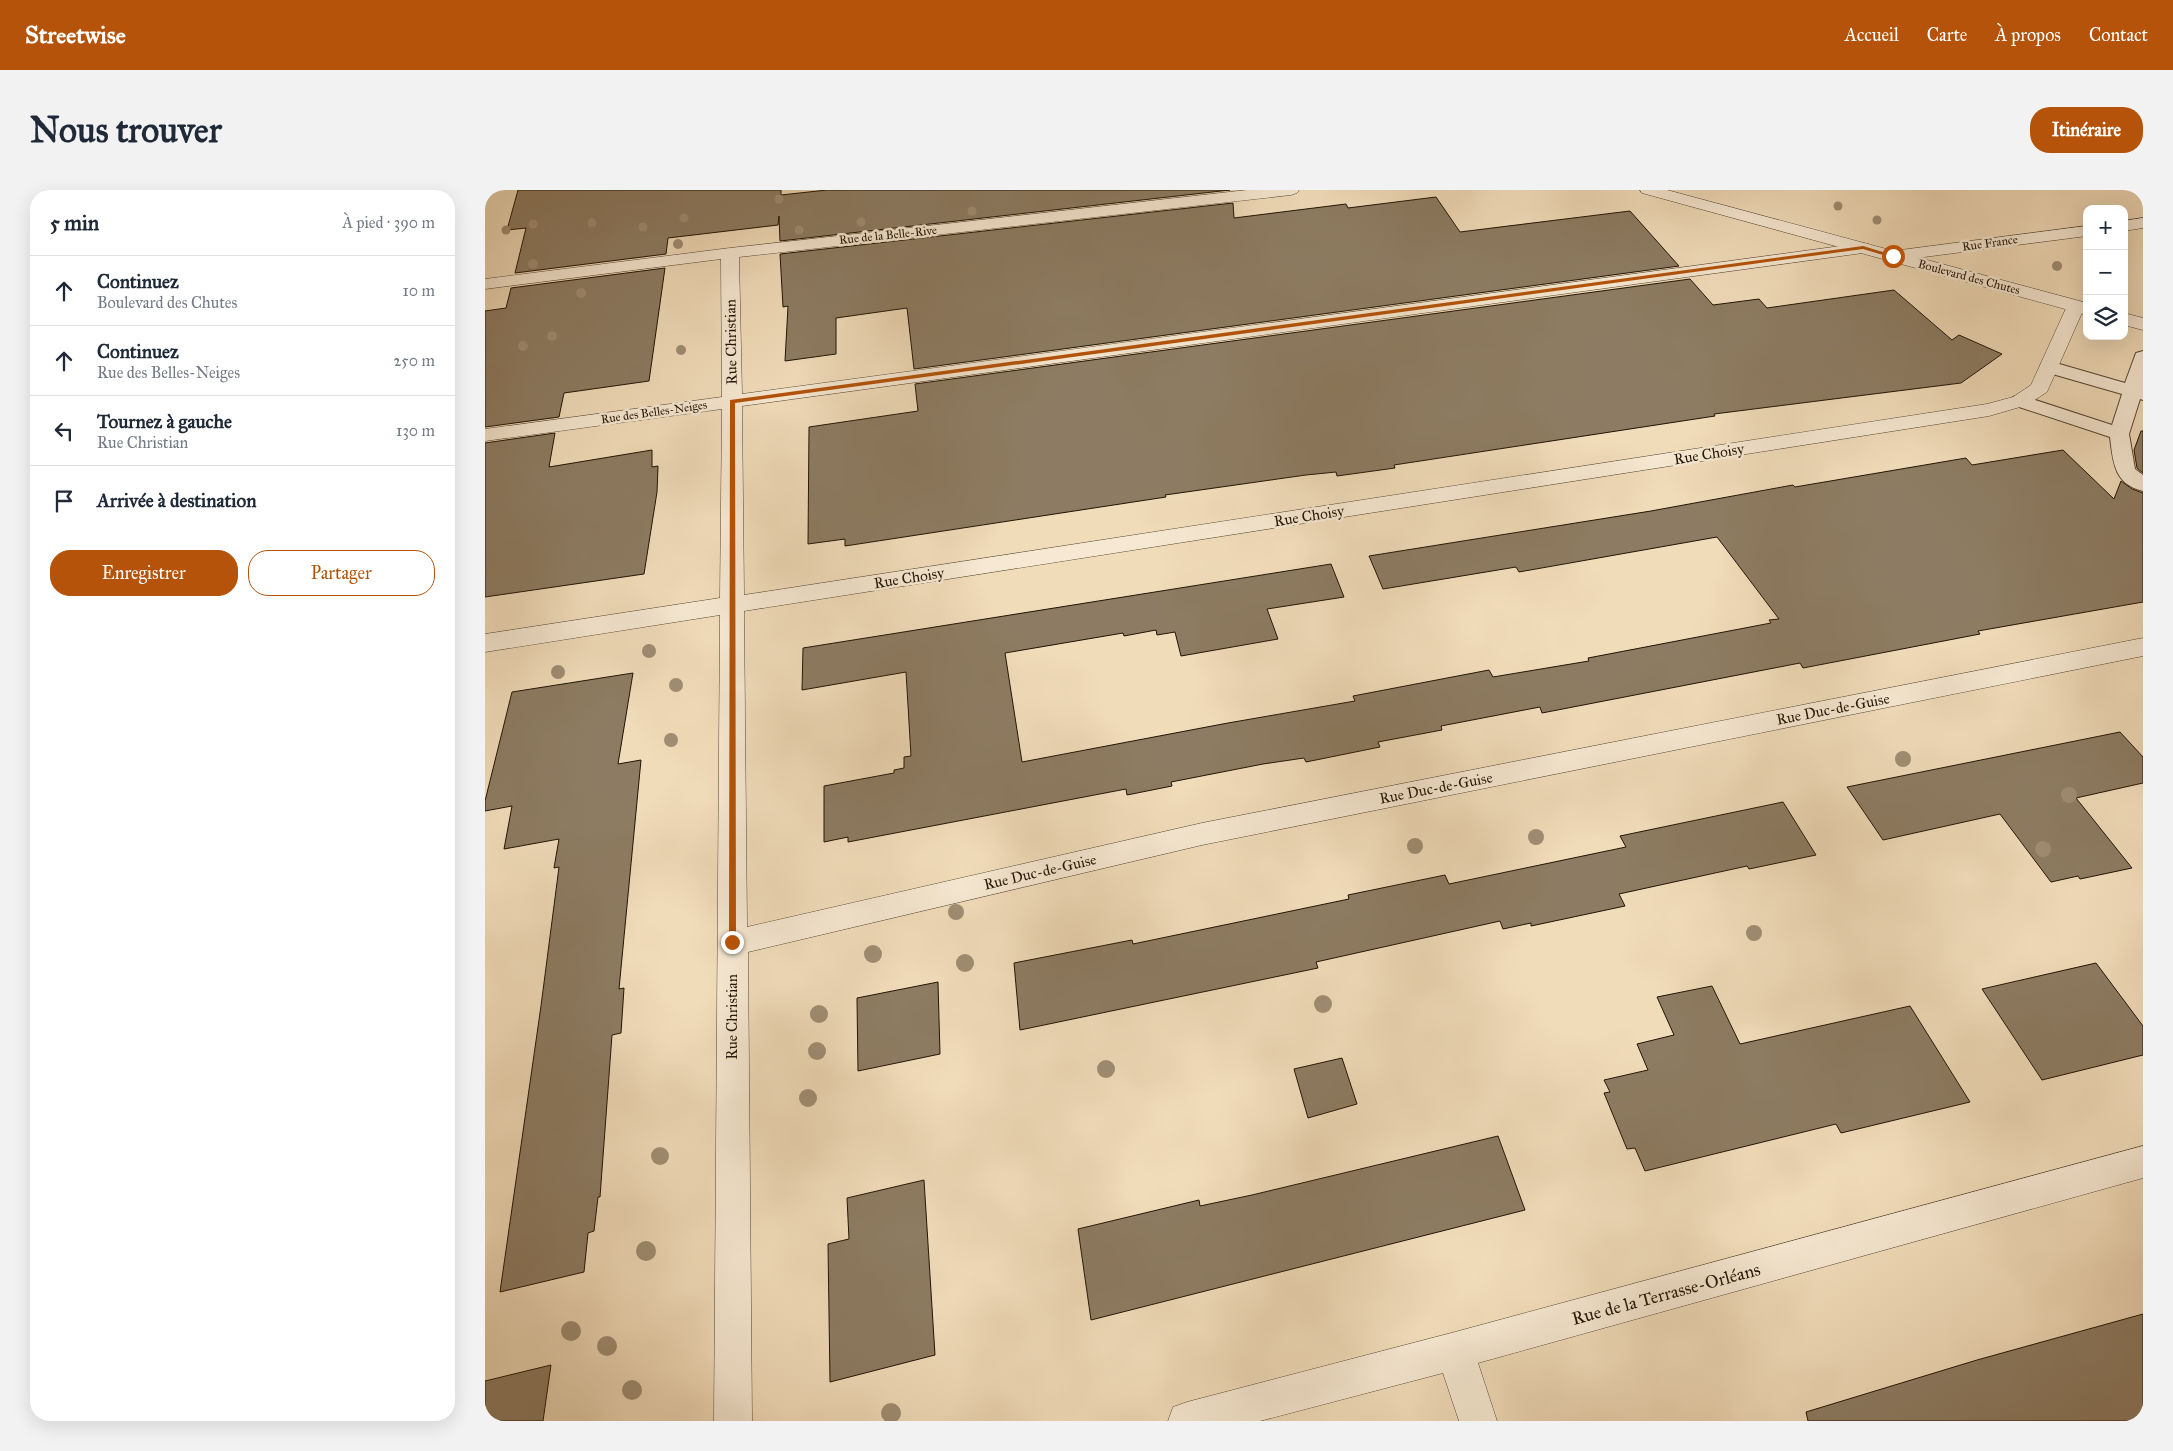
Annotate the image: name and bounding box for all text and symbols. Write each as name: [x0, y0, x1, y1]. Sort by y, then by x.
text: Streetwise: [25, 20, 126, 50]
text: Accueil: [1845, 24, 1899, 46]
text: Carte: [1927, 24, 1967, 46]
text: À propos: [1995, 24, 2061, 46]
text: Contact: [2089, 24, 2148, 46]
button: Itinéraire: [2030, 107, 2143, 153]
text: Nous trouver: [30, 109, 222, 152]
map controls: [2083, 205, 2128, 340]
button: +: [2083, 205, 2128, 250]
text: 5 min: [50, 210, 99, 236]
text: À pied · 390 m: [342, 213, 435, 232]
street label: Rue de la Belle-Rive: [838, 223, 938, 247]
street label: Rue France: [1961, 232, 2019, 254]
route start: [1882, 245, 1905, 268]
button: −: [2083, 250, 2128, 295]
street label: Boulevard des Chutes: [1916, 257, 2022, 297]
text: Continuez: [97, 270, 179, 293]
icon: ahead: [50, 277, 78, 305]
text: 10 m: [403, 281, 435, 300]
text: Boulevard des Chutes: [97, 293, 237, 312]
button: layers: [2083, 295, 2128, 340]
street label: Rue Christian: [721, 299, 741, 385]
text: Continuez: [97, 340, 179, 363]
icon: ahead: [50, 347, 78, 375]
text: 250 m: [394, 351, 435, 370]
text: Rue des Belles-Neiges: [97, 363, 240, 382]
street label: Rue des Belles-Neiges: [600, 398, 708, 427]
text: Tournez à gauche: [97, 410, 232, 433]
icon: left: [50, 417, 78, 445]
text: 130 m: [396, 421, 435, 440]
text: Rue Christian: [97, 433, 188, 452]
street label: Rue Choisy: [1673, 439, 1746, 468]
icon: arrive: [50, 487, 78, 515]
text: Arrivée à destination: [97, 489, 256, 512]
street label: Rue Choisy: [1273, 501, 1346, 530]
button: Enregistrer: [50, 550, 238, 596]
button: Partager: [248, 550, 435, 596]
street label: Rue Choisy: [873, 563, 946, 592]
street label: Rue Duc-de-Guise: [1775, 689, 1891, 729]
street label: Rue Duc-de-Guise: [1378, 768, 1494, 808]
street label: Rue Duc-de-Guise: [982, 850, 1098, 894]
route end: [721, 931, 744, 954]
street label: Rue Christian: [723, 974, 741, 1060]
street label: Rue de la Terrasse-Orléans: [1569, 1258, 1763, 1330]

